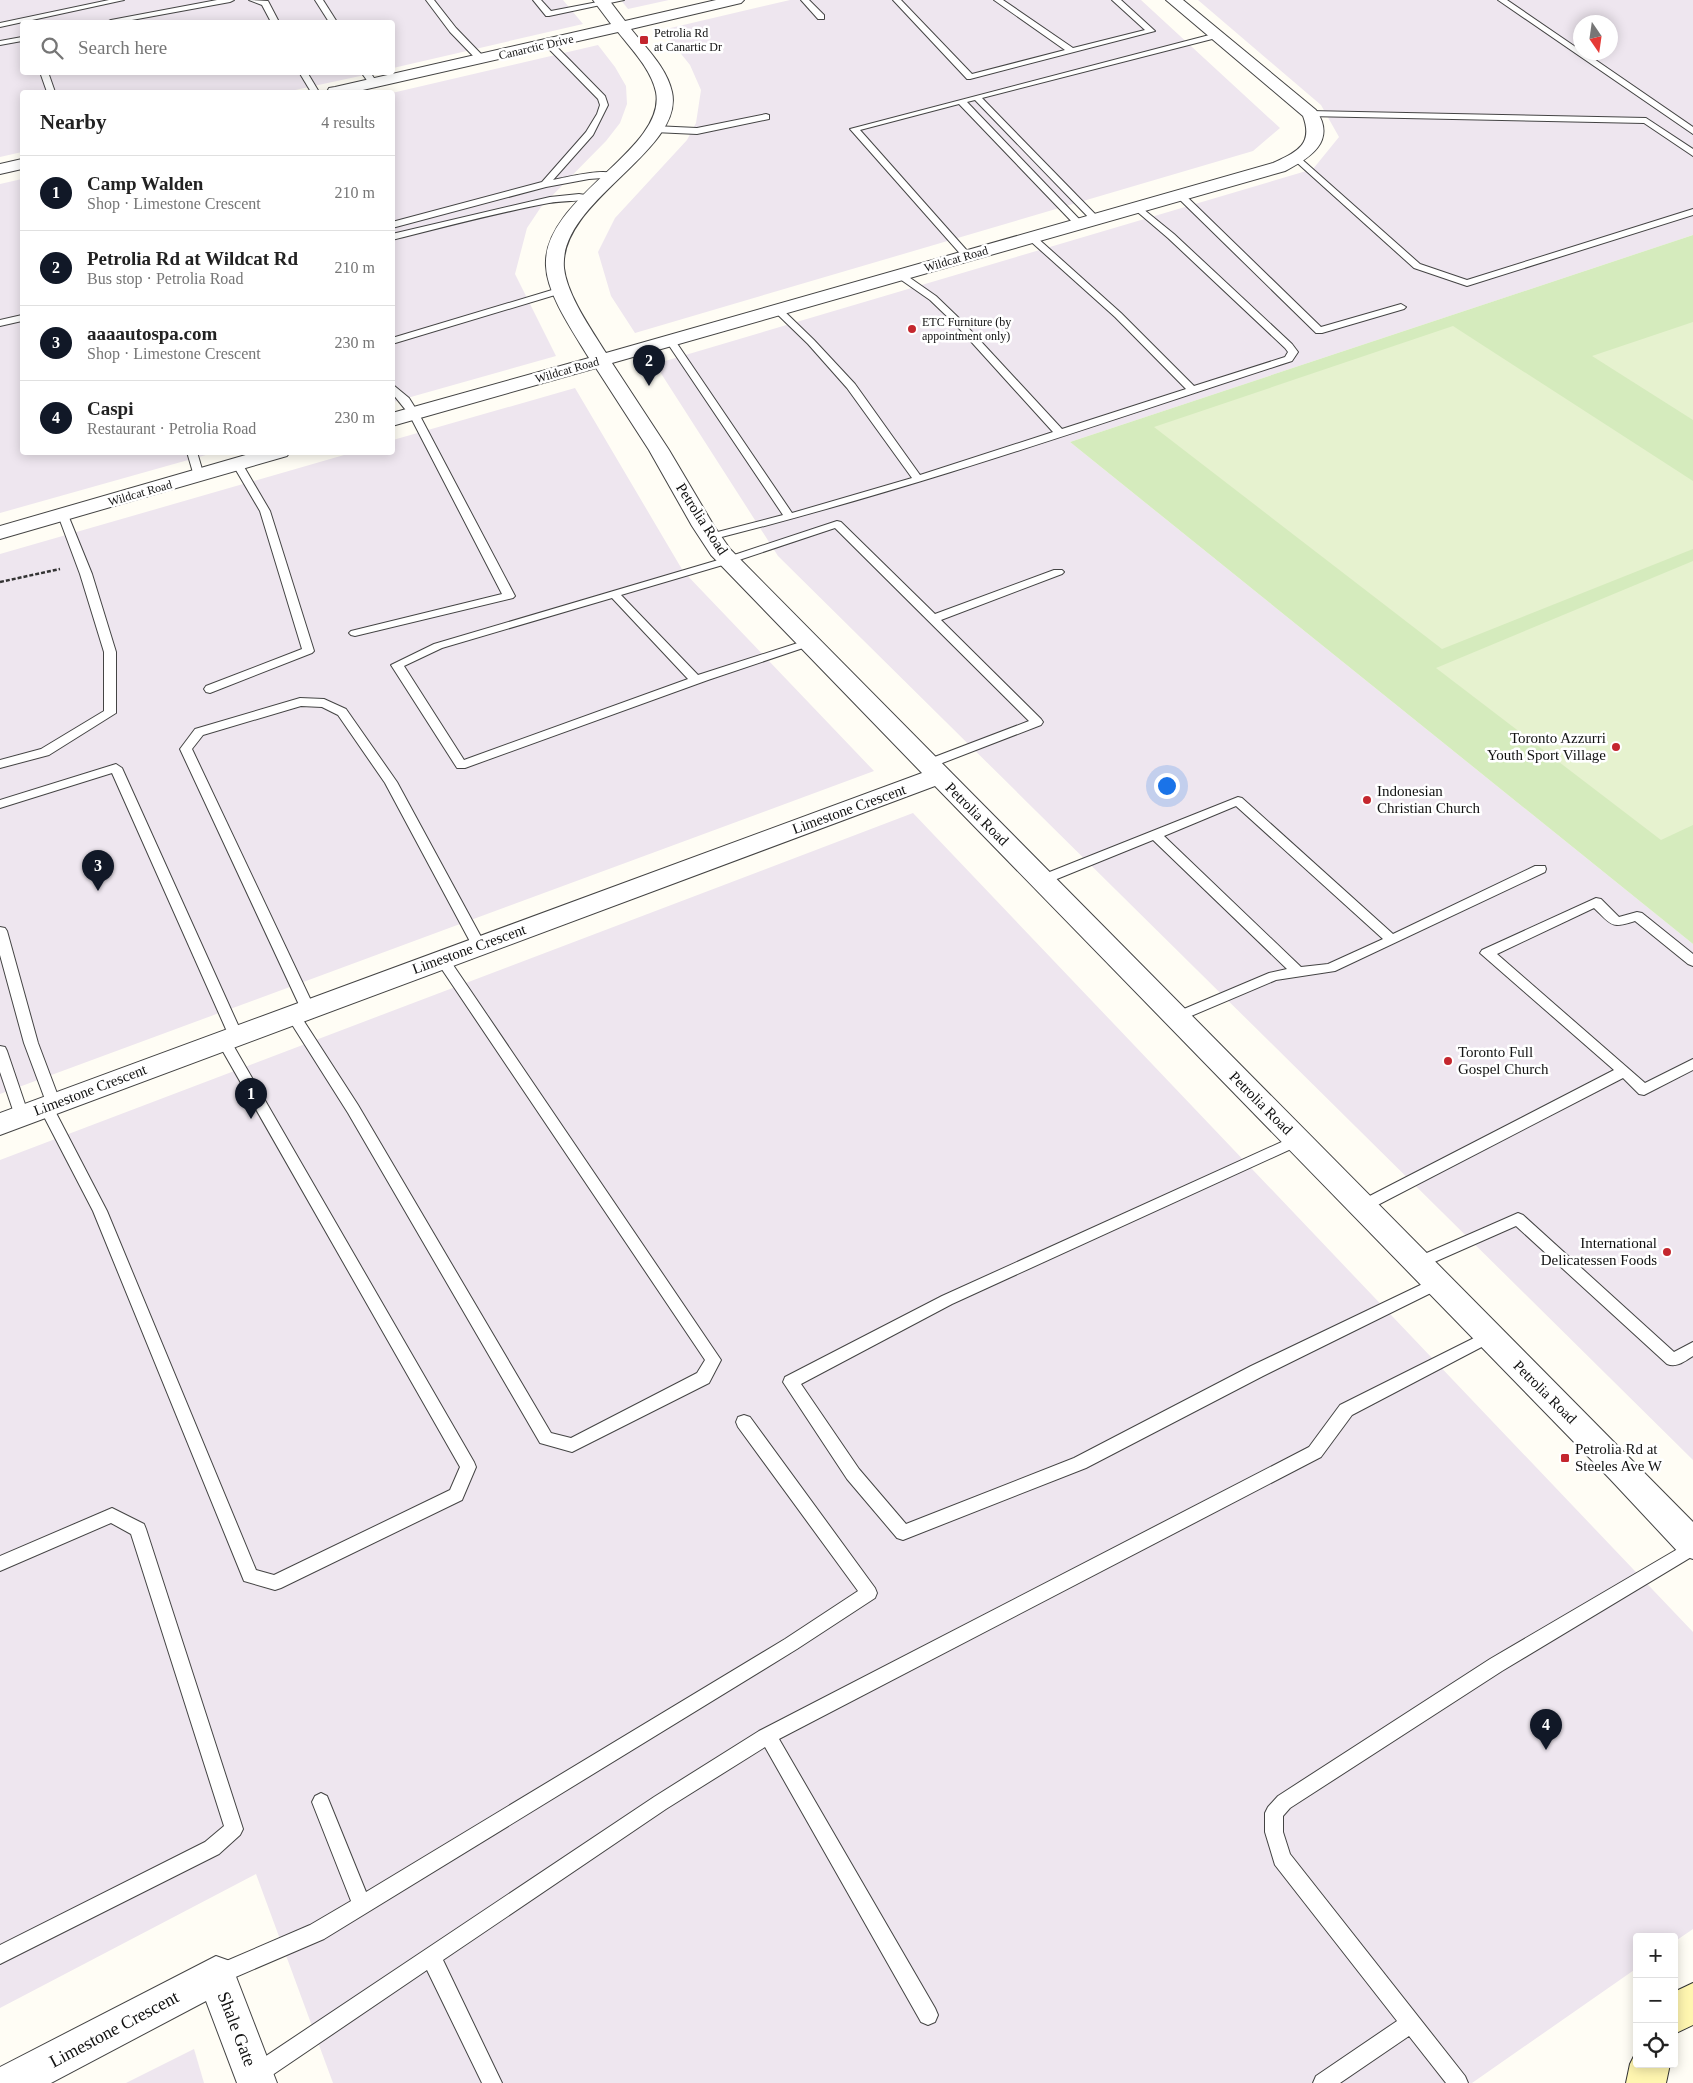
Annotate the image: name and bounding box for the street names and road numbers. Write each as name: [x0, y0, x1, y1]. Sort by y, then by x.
street label: Canarctic Drive: [497, 32, 575, 62]
street label: Wildcat Road: [922, 243, 990, 275]
street label: Wildcat Road: [533, 354, 601, 386]
street label: Wildcat Road: [106, 477, 174, 509]
street label: Petrolia Road: [673, 480, 731, 558]
street label: Petrolia Road: [942, 779, 1012, 849]
street label: Limestone Crescent: [790, 781, 909, 837]
street label: Limestone Crescent: [410, 921, 529, 977]
street label: Limestone Crescent: [31, 1061, 149, 1119]
street label: Petrolia Road: [1226, 1068, 1296, 1138]
street label: Petrolia Road: [1510, 1357, 1580, 1427]
street label: Limestone Crescent: [46, 1986, 182, 2072]
street label: Shale Gate: [214, 1989, 260, 2069]

